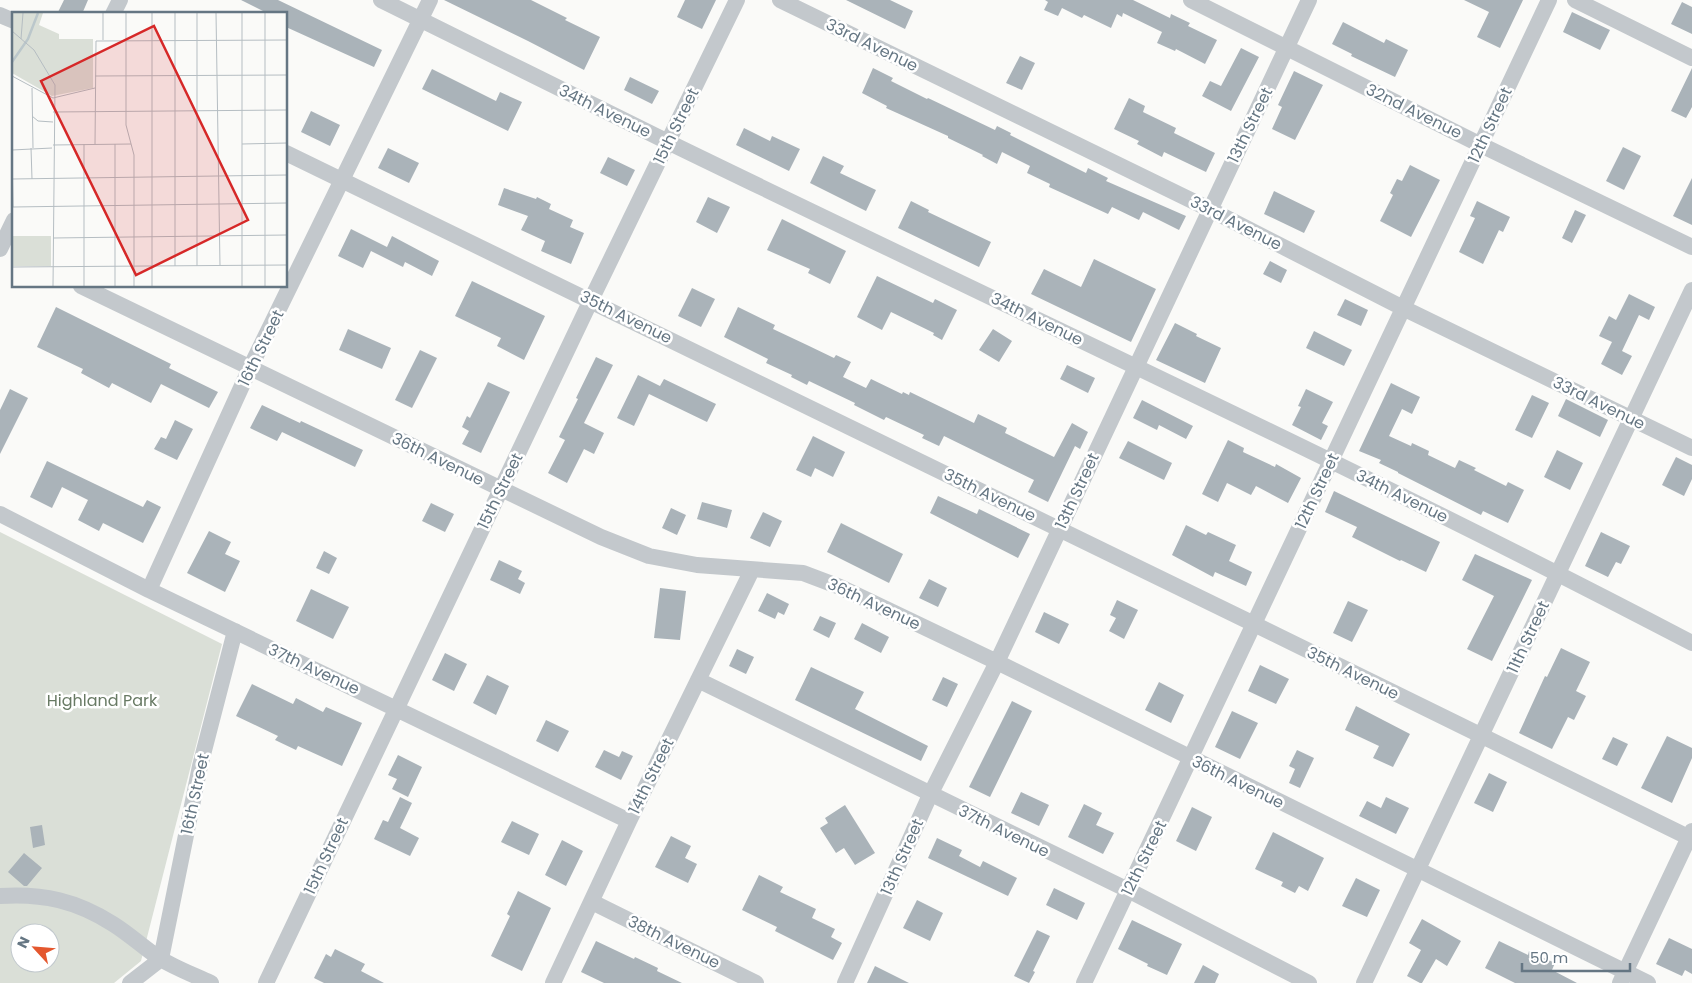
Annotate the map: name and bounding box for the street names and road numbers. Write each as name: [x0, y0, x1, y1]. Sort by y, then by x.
street label: 33rd Avenue: [822, 13, 922, 77]
street label: 32nd Avenue: [1362, 78, 1466, 144]
street label: 34th Avenue: [555, 79, 655, 143]
street label: 13th Street: [1222, 83, 1278, 167]
street label: 12th Street: [1462, 83, 1518, 167]
street label: 15th Street: [648, 84, 704, 168]
street label: 33rd Avenue: [1186, 190, 1286, 256]
street label: 35th Avenue: [576, 285, 676, 349]
street label: 34th Avenue: [987, 287, 1087, 351]
street label: 16th Street: [233, 306, 289, 390]
street label: 33rd Avenue: [1549, 371, 1649, 435]
street label: 36th Avenue: [388, 427, 488, 491]
street label: 15th Street: [472, 449, 528, 533]
street label: 13th Street: [1049, 449, 1105, 533]
street label: 12th Street: [1289, 449, 1345, 533]
street label: 35th Avenue: [940, 463, 1040, 527]
street label: 34th Avenue: [1352, 464, 1452, 528]
street label: 36th Avenue: [824, 572, 924, 636]
street label: 11th Street: [1501, 597, 1555, 677]
street label: 37th Avenue: [264, 638, 364, 700]
street label: 35th Avenue: [1303, 641, 1403, 705]
street label: 14th Street: [623, 734, 679, 818]
street label: 36th Avenue: [1188, 750, 1288, 814]
street label: 16th Street: [175, 751, 215, 837]
street label: 37th Avenue: [955, 799, 1053, 863]
street label: 15th Street: [298, 814, 354, 898]
street label: 13th Street: [875, 815, 929, 899]
street label: 12th Street: [1116, 816, 1172, 900]
street label: 38th Avenue: [624, 910, 724, 974]

